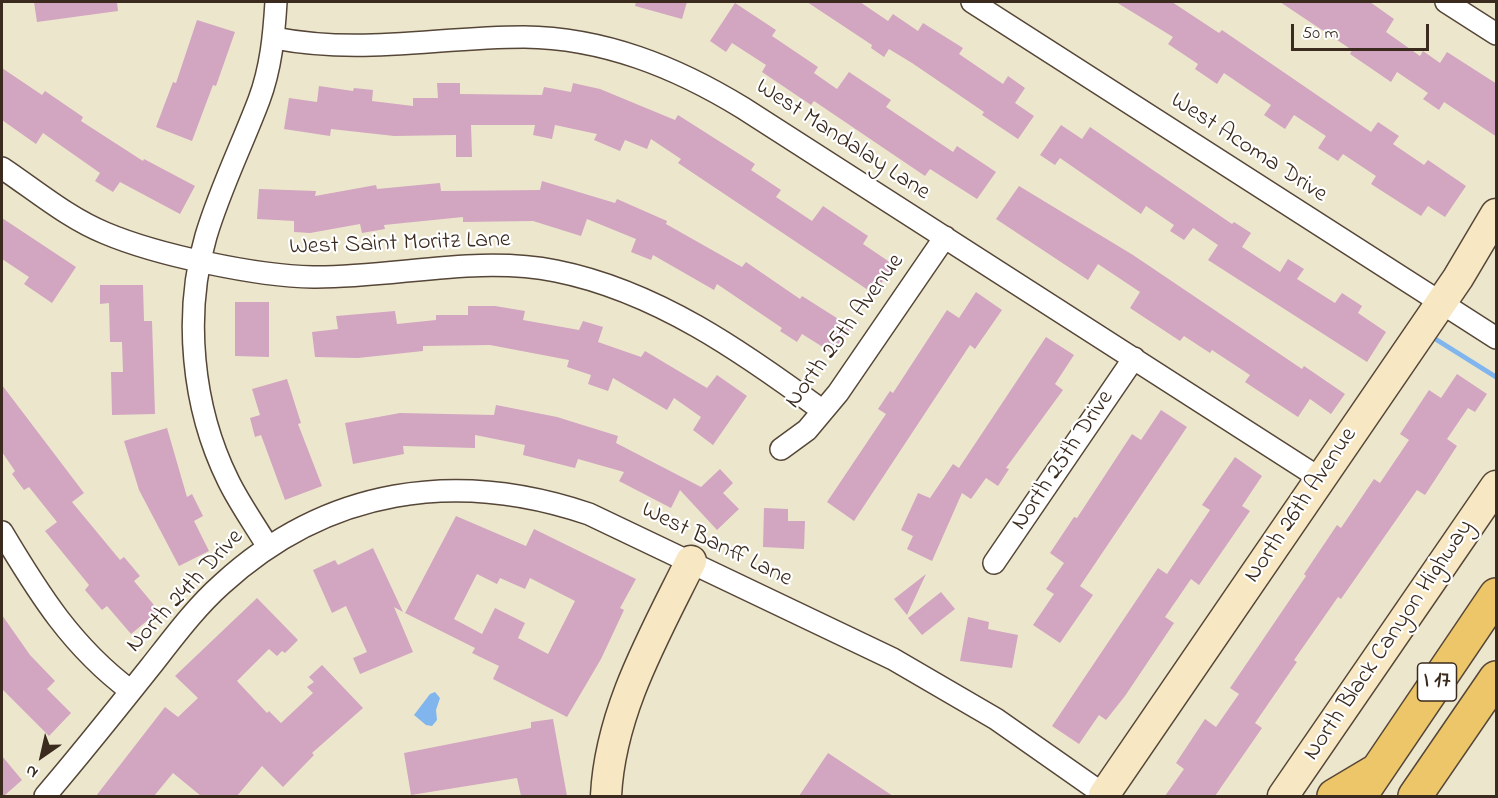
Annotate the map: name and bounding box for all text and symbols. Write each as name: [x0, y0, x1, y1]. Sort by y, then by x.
scale bar: [1294, 12, 1432, 50]
text: 50 m: [1302, 21, 1339, 47]
street label: West Mandalay Lane: [749, 74, 935, 208]
street label: West Acoma Drive: [1164, 88, 1332, 210]
street label: West Saint Moritz Lane: [289, 227, 511, 263]
street label: North 25th Avenue: [780, 249, 912, 415]
street label: North 25th Drive: [1007, 385, 1121, 537]
street label: North 26th Avenue: [1239, 423, 1365, 589]
street label: West Banff Lane: [636, 497, 796, 595]
street label: North Black Canyon Highway: [1299, 515, 1481, 767]
street label: North 24th Drive: [121, 524, 251, 660]
road number: I 17: [1418, 663, 1456, 701]
north arrow: [12, 726, 72, 786]
text: N: [21, 758, 43, 784]

